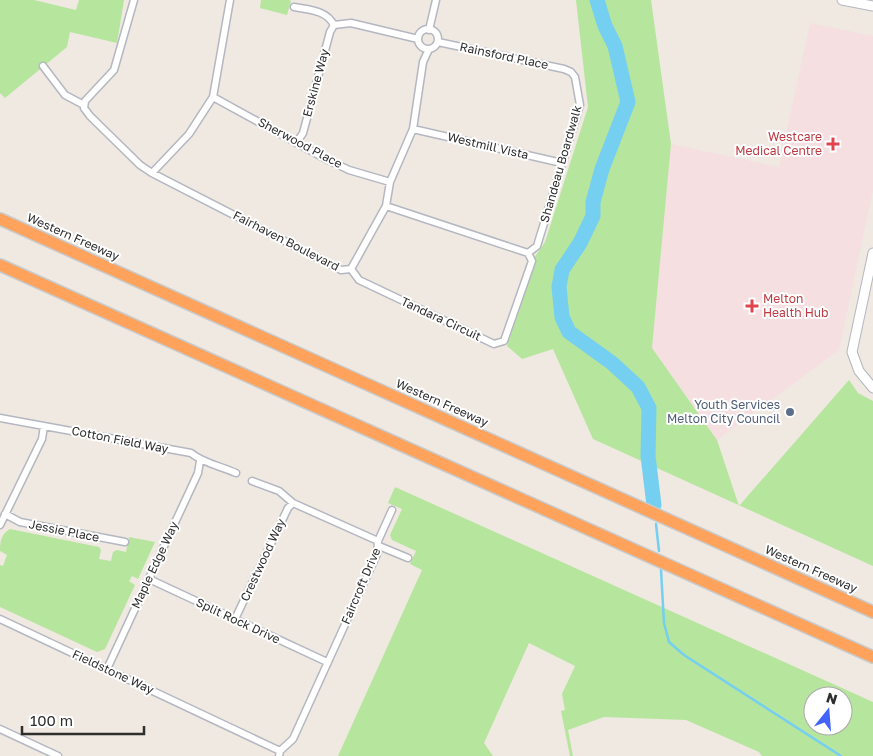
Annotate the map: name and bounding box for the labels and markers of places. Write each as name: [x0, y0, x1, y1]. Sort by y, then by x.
place label: Westcare Medical Centre: [735, 129, 822, 158]
marker: Westcare Medical Centre: [826, 137, 840, 151]
place label: Melton Health Hub: [763, 291, 828, 320]
marker: Melton Health Hub: [745, 299, 759, 313]
place label: Youth Services Melton City Council: [667, 397, 780, 426]
marker: Youth Services Melton City Council: [784, 406, 796, 418]

